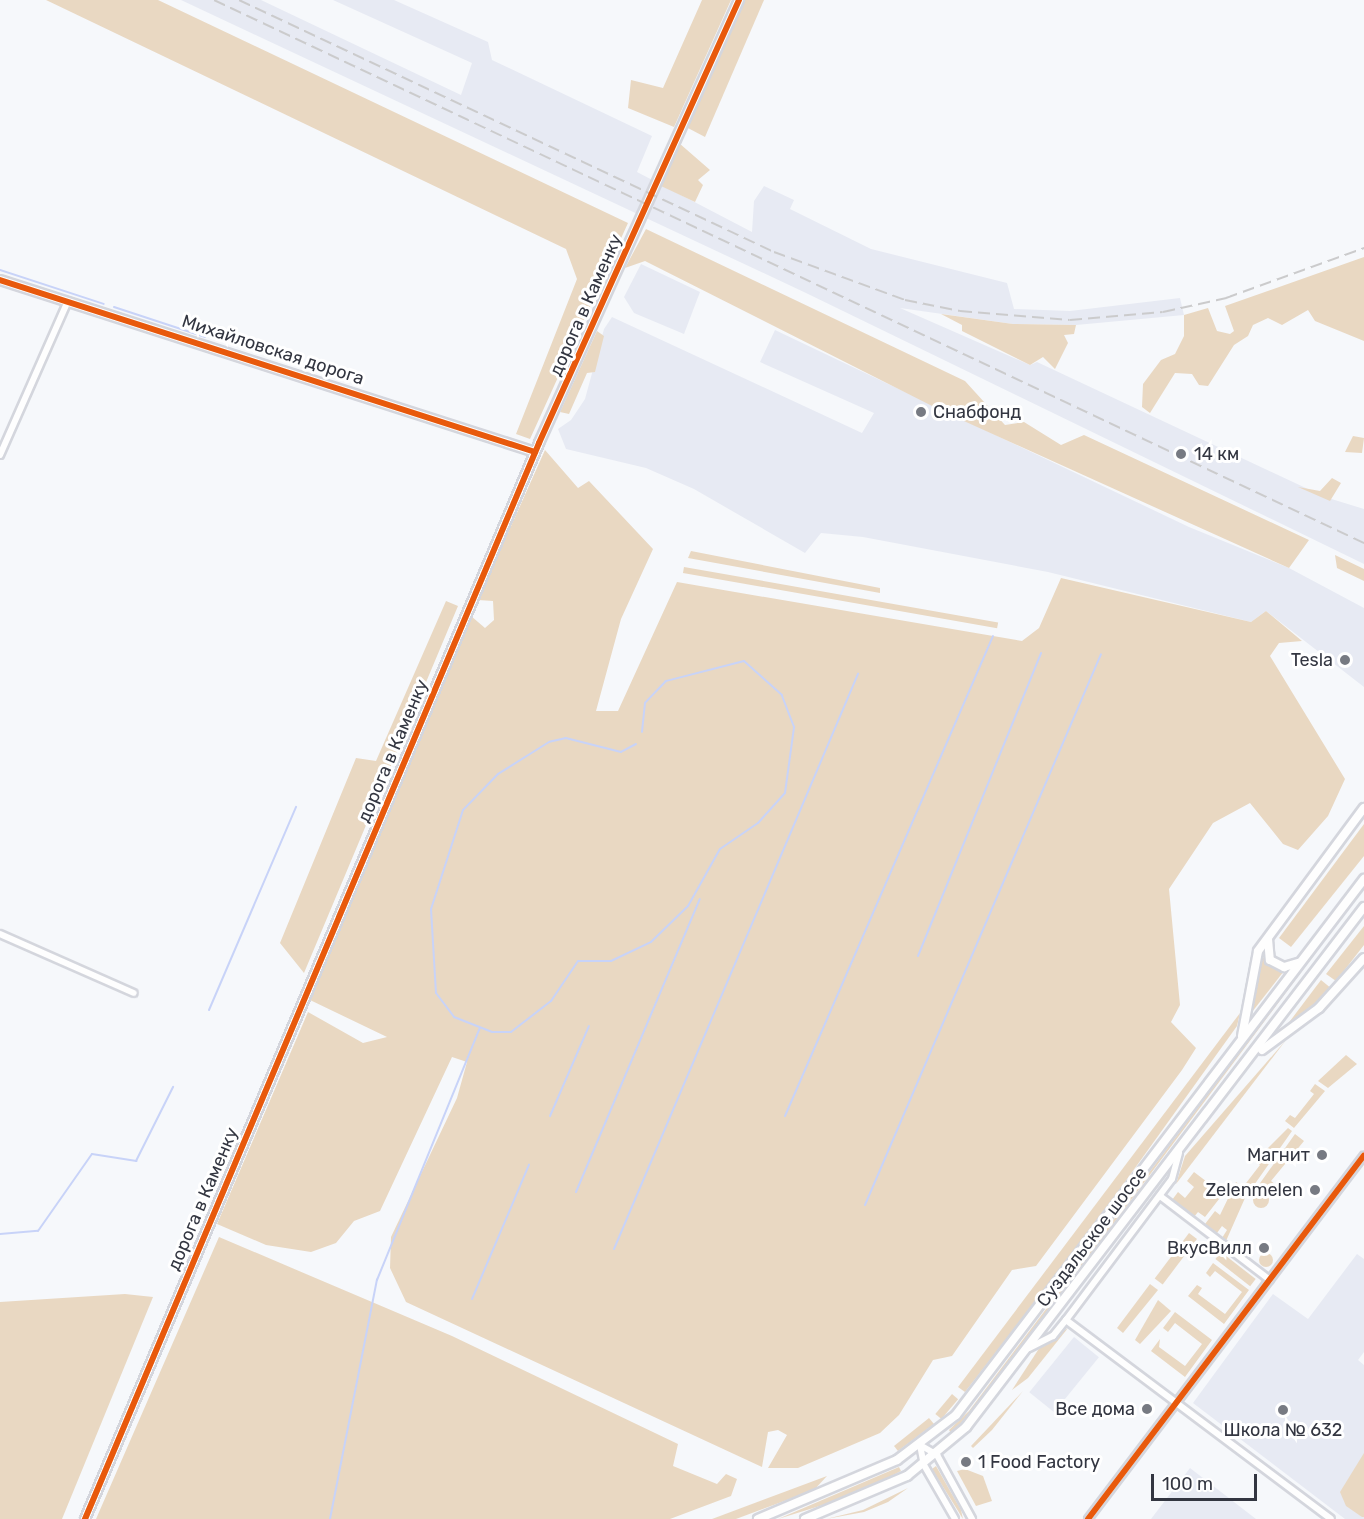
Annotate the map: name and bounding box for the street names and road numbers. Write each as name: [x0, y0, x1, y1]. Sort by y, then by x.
street label: дорога в Каменку: [545, 231, 627, 379]
street label: Михайловская дорога: [179, 310, 367, 390]
street label: дорога в Каменку: [353, 676, 433, 826]
street label: дорога в Каменку: [163, 1124, 243, 1274]
street label: Суздальское шоссе: [1032, 1163, 1152, 1311]

